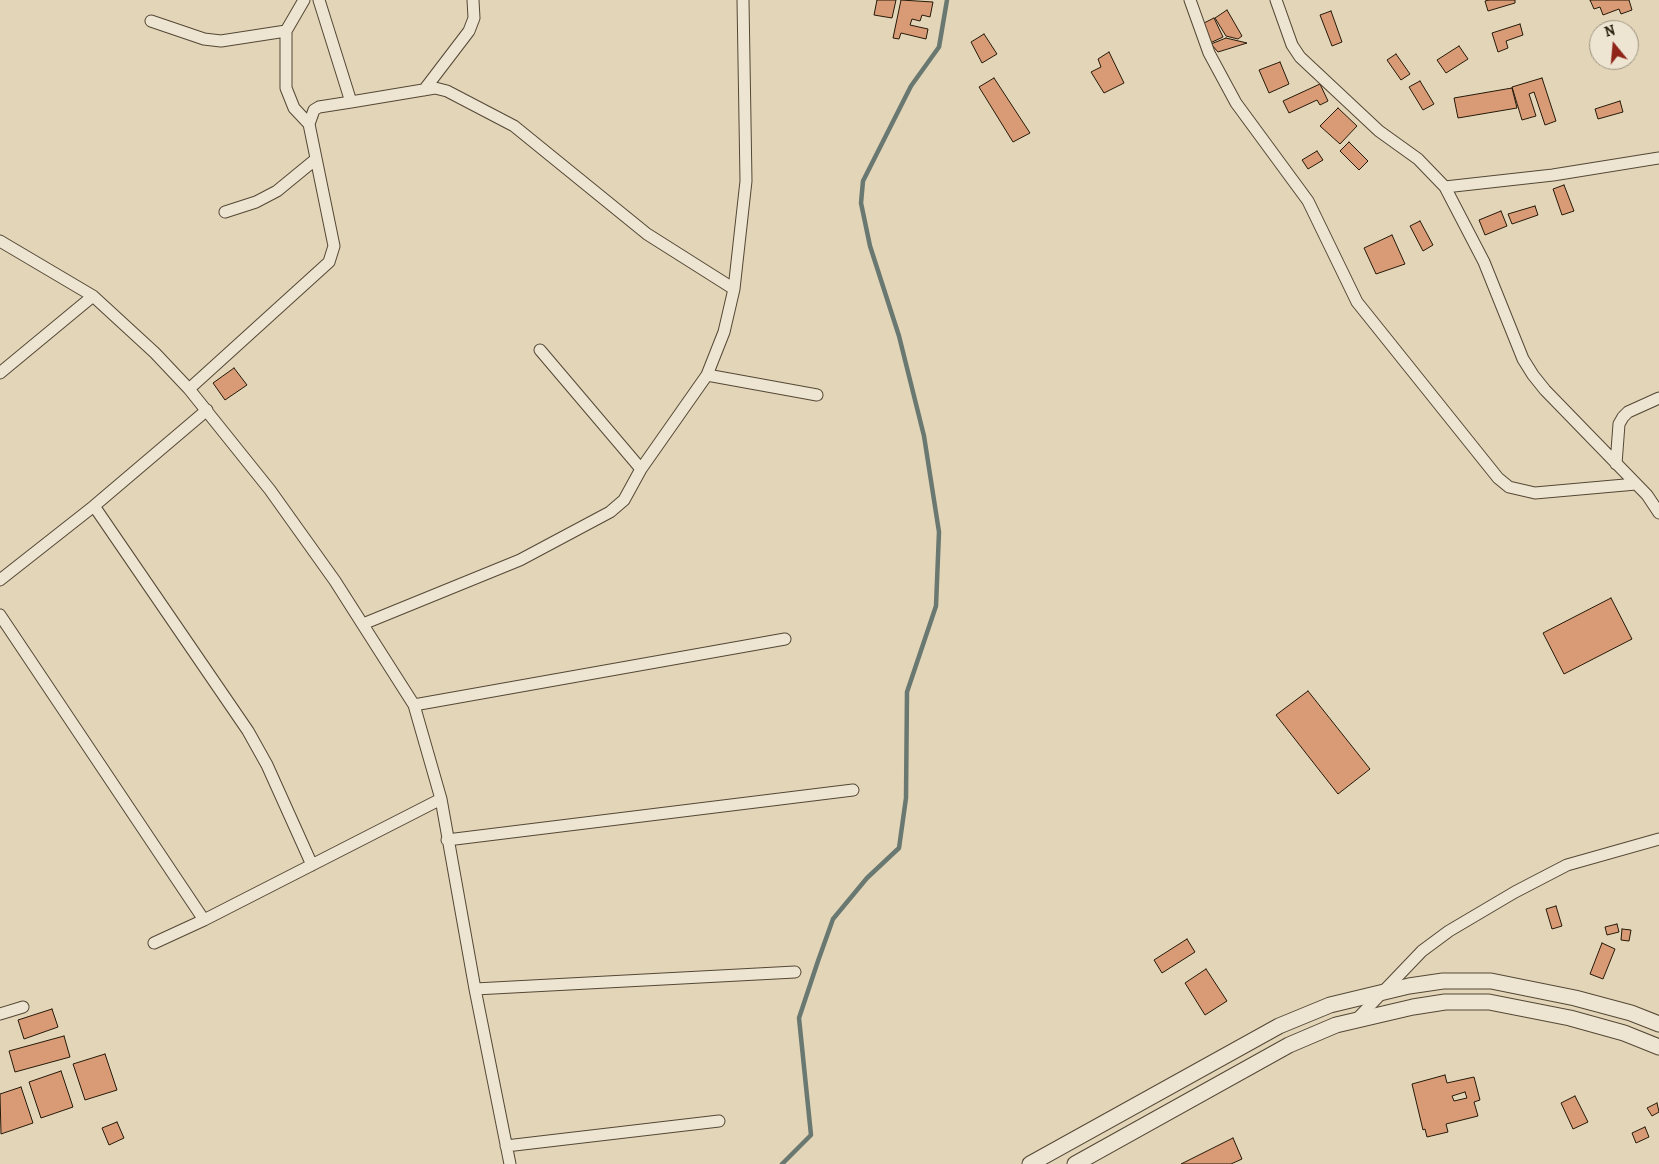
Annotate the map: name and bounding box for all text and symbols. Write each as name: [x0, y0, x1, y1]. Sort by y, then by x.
north arrow: [1589, 20, 1639, 70]
text: N: [1602, 21, 1617, 42]

